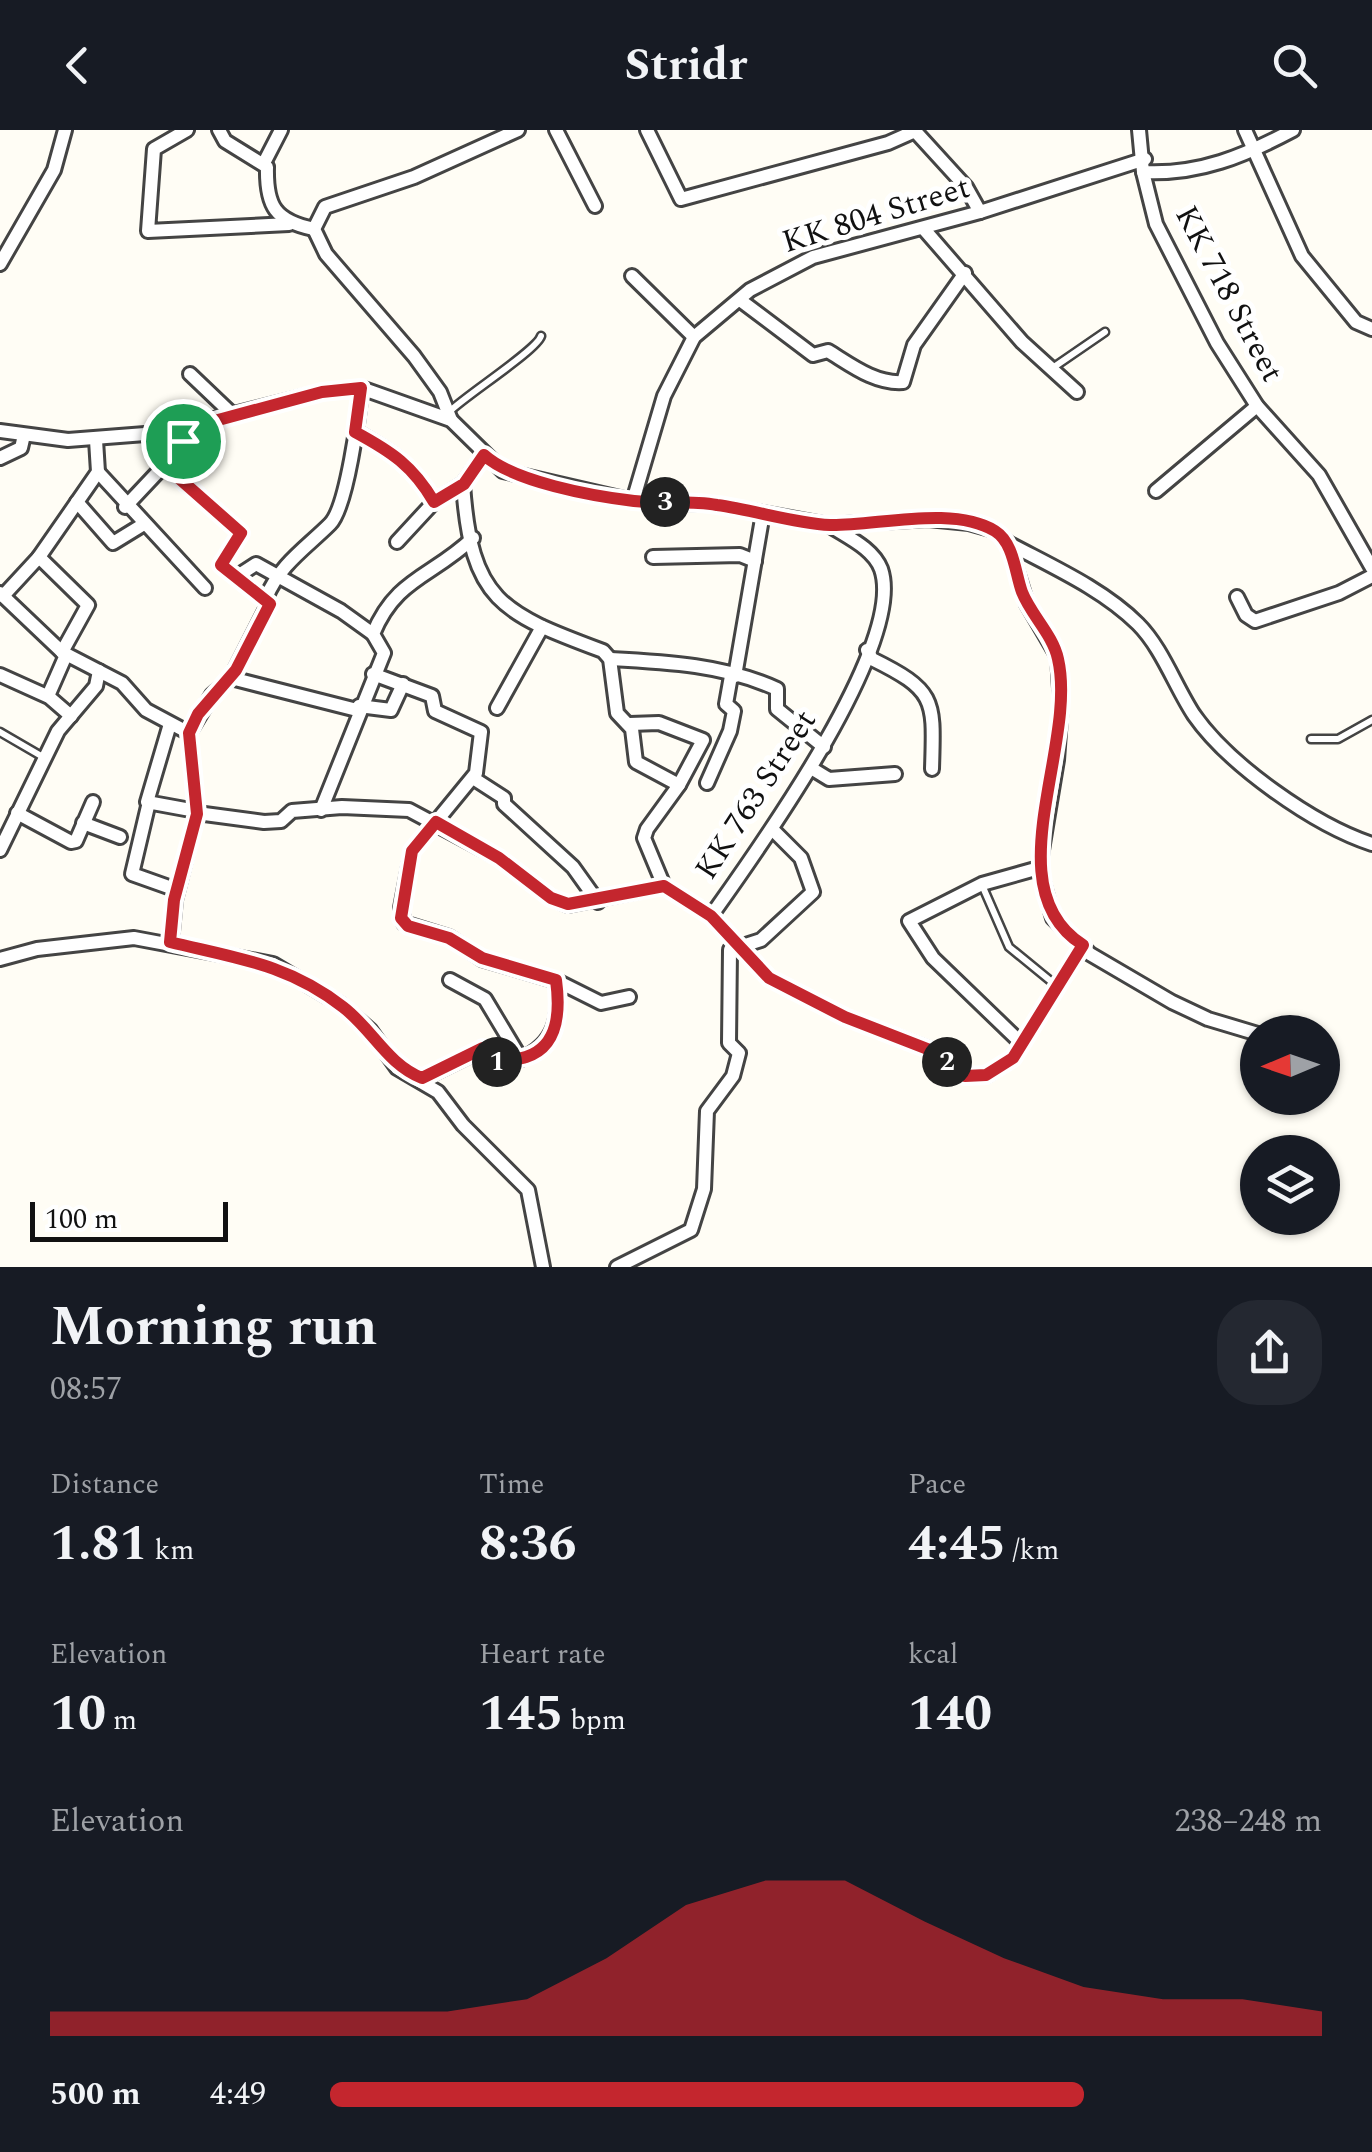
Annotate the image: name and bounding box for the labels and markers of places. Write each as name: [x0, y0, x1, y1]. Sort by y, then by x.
pin: [141, 399, 226, 484]
pin: 3: [640, 477, 690, 527]
pin: 1: [472, 1037, 522, 1087]
pin: 2: [922, 1037, 972, 1087]

